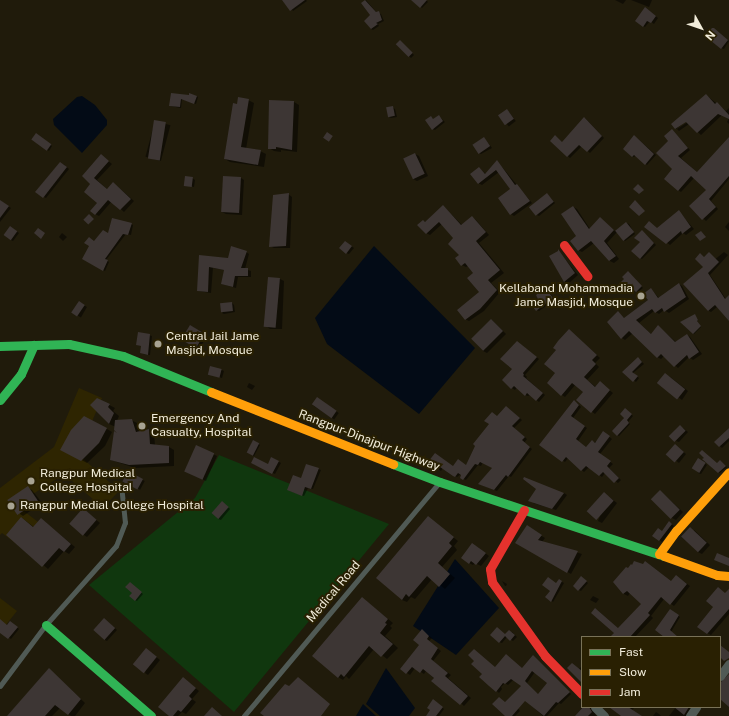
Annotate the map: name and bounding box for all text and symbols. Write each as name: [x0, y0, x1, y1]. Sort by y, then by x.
north arrow: [681, 8, 721, 48]
text: N: [703, 29, 718, 43]
place label: Kellaband Mohammadia Jame Masjid, Mosque: [499, 282, 633, 310]
marker: Kellaband Mohammadia Jame Masjid, Mosque: [636, 291, 646, 301]
place label: Central Jail Jame Masjid, Mosque: [166, 330, 259, 358]
marker: Central Jail Jame Masjid, Mosque: [153, 339, 163, 349]
street label: Rangpur-Dinajpur Highway: [296, 407, 442, 475]
place label: Emergency And Casualty, Hospital: [151, 412, 252, 440]
marker: Emergency And Casualty, Hospital: [136, 420, 148, 432]
place label: Rangpur Medical College Hospital: [40, 467, 135, 495]
marker: Rangpur Medical College Hospital: [25, 475, 37, 487]
place label: Rangpur Medial College Hospital: [20, 499, 204, 513]
marker: Rangpur Medial College Hospital: [5, 500, 17, 512]
street label: Medical Road: [304, 558, 364, 626]
legend: [581, 636, 721, 708]
text: Fast: [619, 645, 643, 659]
text: Slow: [619, 665, 646, 679]
text: Jam: [619, 685, 641, 699]

